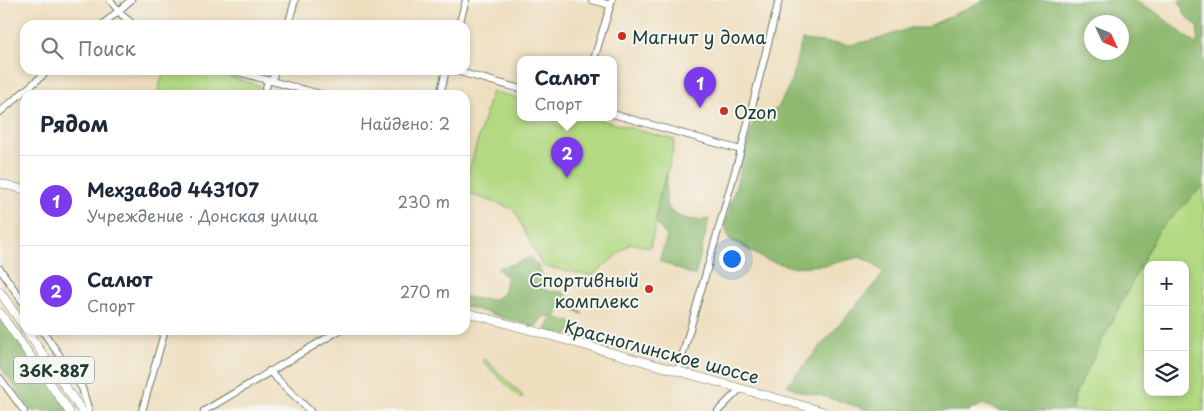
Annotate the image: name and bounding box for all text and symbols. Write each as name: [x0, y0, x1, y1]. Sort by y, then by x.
north arrow: [1084, 15, 1129, 60]
search box: [20, 20, 470, 75]
place label: Магнит у дома: [632, 23, 766, 50]
marker: Магнит у дома: [616, 30, 628, 42]
icon: search: [38, 34, 66, 62]
text: Поиск: [78, 34, 136, 62]
popup: [517, 56, 617, 121]
text: Салют: [534, 63, 600, 91]
pin: 1: [684, 67, 716, 108]
text: Спорт: [534, 91, 582, 115]
place label: Ozon: [734, 98, 777, 125]
marker: Ozon: [718, 105, 730, 117]
text: Рядом: [40, 107, 108, 139]
text: Найдено: 2: [360, 111, 450, 135]
pin: 2: [551, 137, 583, 178]
text: Мехзавод 443107: [87, 175, 259, 203]
text: 1: [52, 189, 60, 213]
text: 230 m: [398, 189, 450, 213]
text: Учреждение · Донская улица: [87, 203, 318, 227]
your location: [719, 246, 745, 272]
map controls: [1144, 261, 1189, 396]
button: +: [1144, 261, 1189, 306]
text: Салют: [87, 265, 152, 293]
place label: Спортивный комплекс: [529, 266, 639, 314]
text: 2: [50, 279, 62, 303]
text: 270 m: [400, 279, 450, 303]
marker: Спортивный комплекс: [643, 283, 655, 295]
text: Спорт: [87, 293, 135, 317]
button: −: [1144, 306, 1189, 351]
street label: Красноглинское шоссе: [562, 312, 762, 390]
button: layers: [1144, 351, 1189, 396]
road number: 36К-887: [14, 356, 94, 384]

